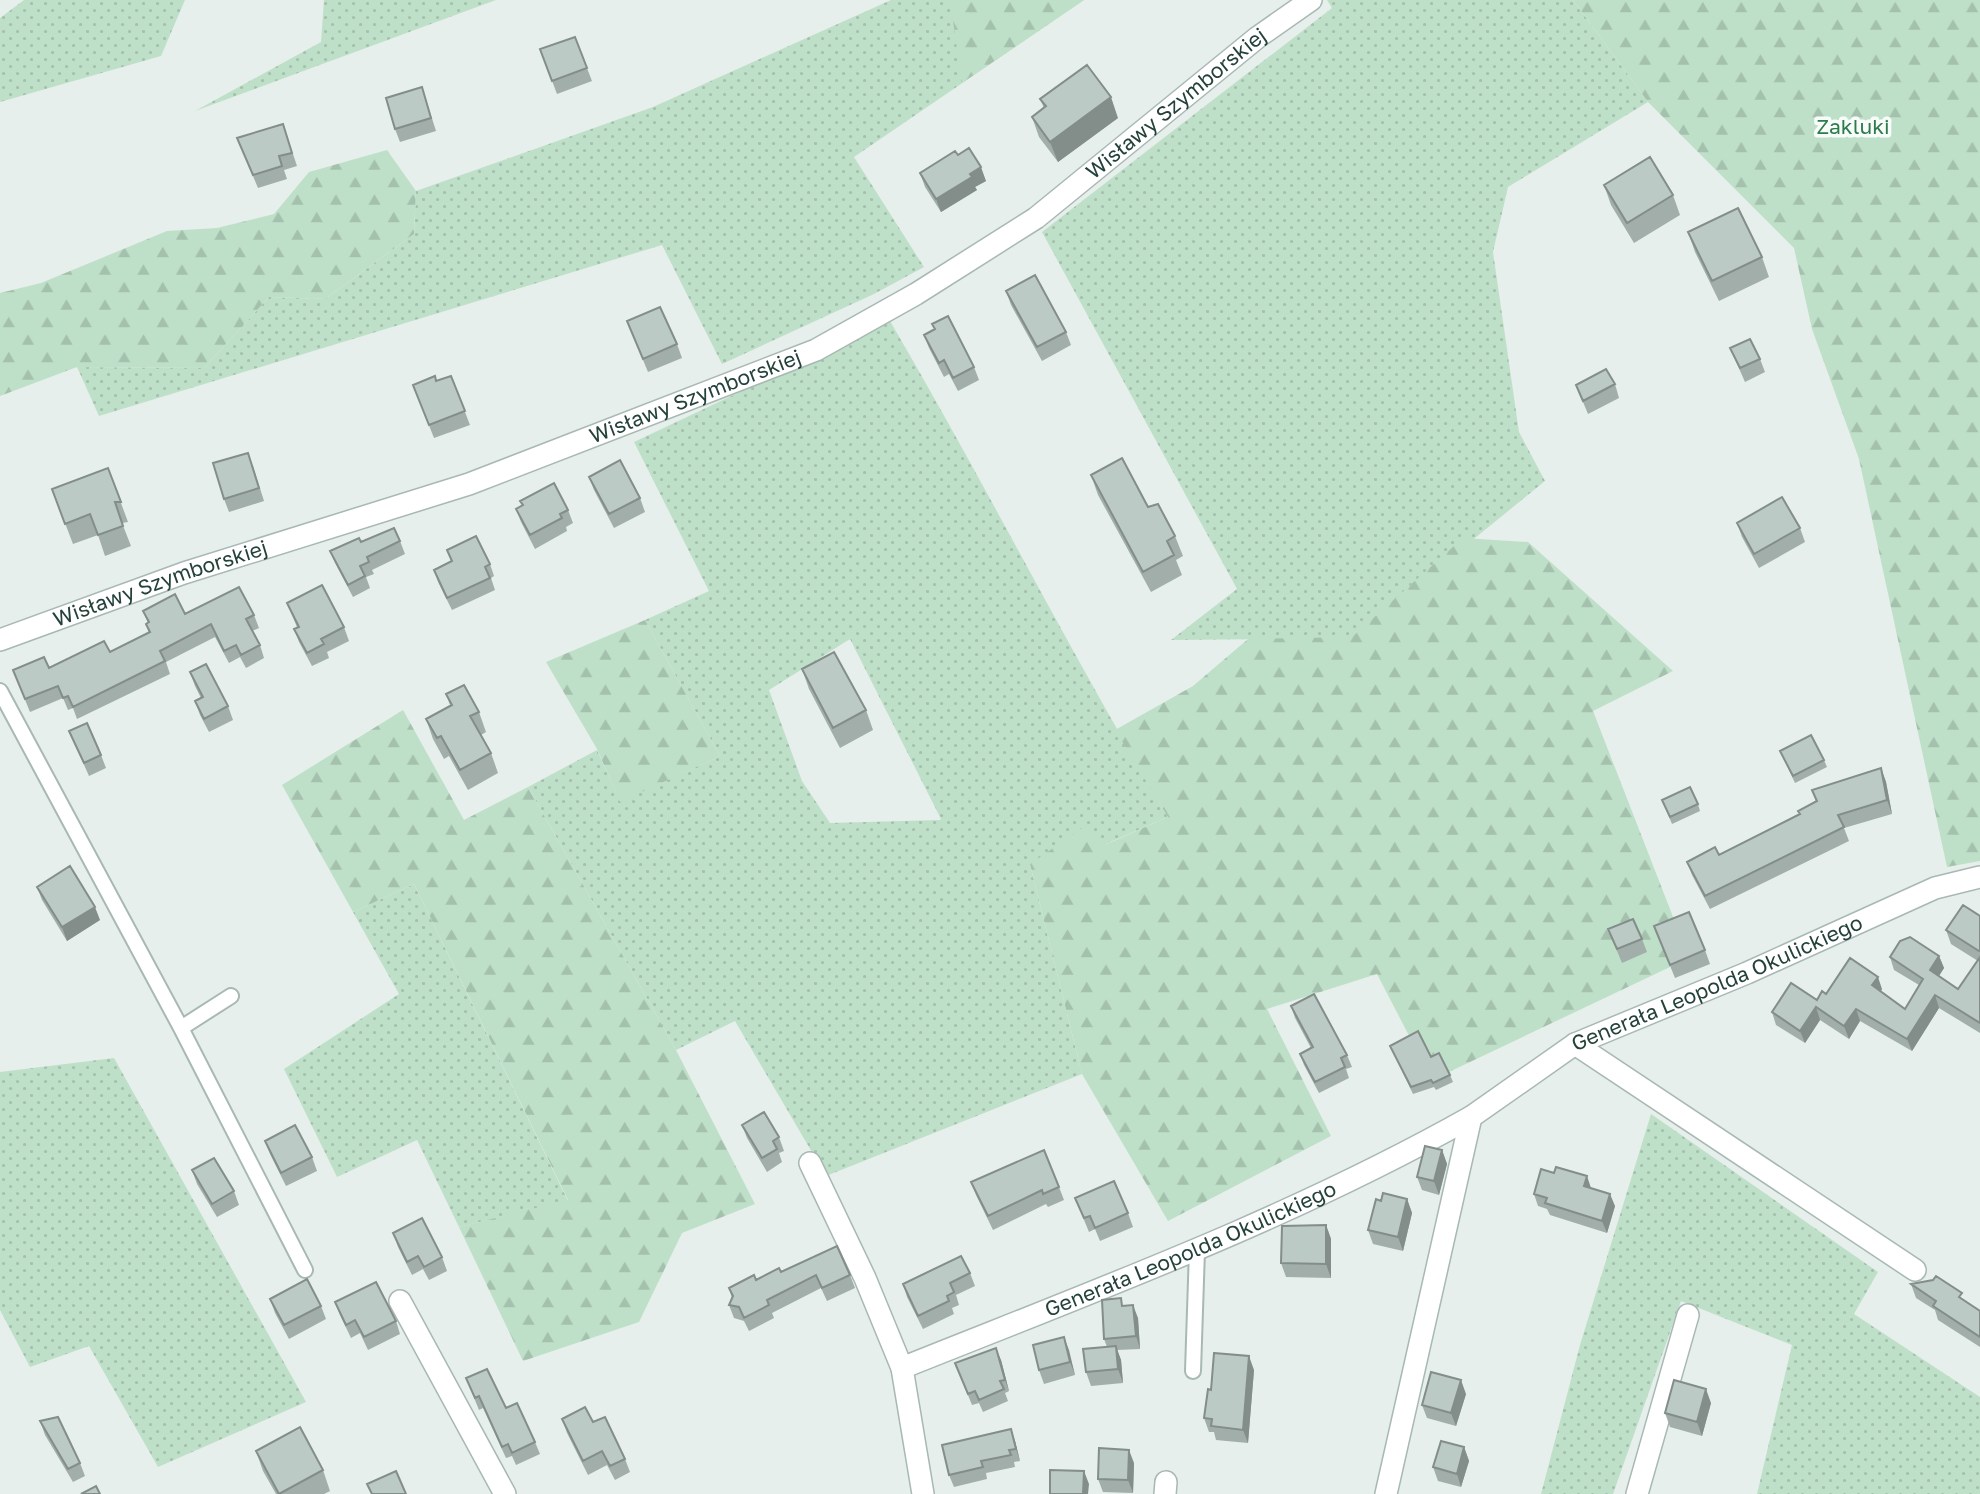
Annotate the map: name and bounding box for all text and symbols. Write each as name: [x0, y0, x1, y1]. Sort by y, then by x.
street label: Wisławy Szymborskiej: [1080, 22, 1271, 184]
park label: Zakluki: [1816, 113, 1890, 139]
street label: Wisławy Szymborskiej: [585, 343, 805, 448]
street label: Wisławy Szymborskiej: [49, 534, 270, 632]
street label: Generała Leopolda Okulickiego: [1567, 909, 1866, 1056]
street label: Generała Leopolda Okulickiego: [1041, 1175, 1340, 1322]

